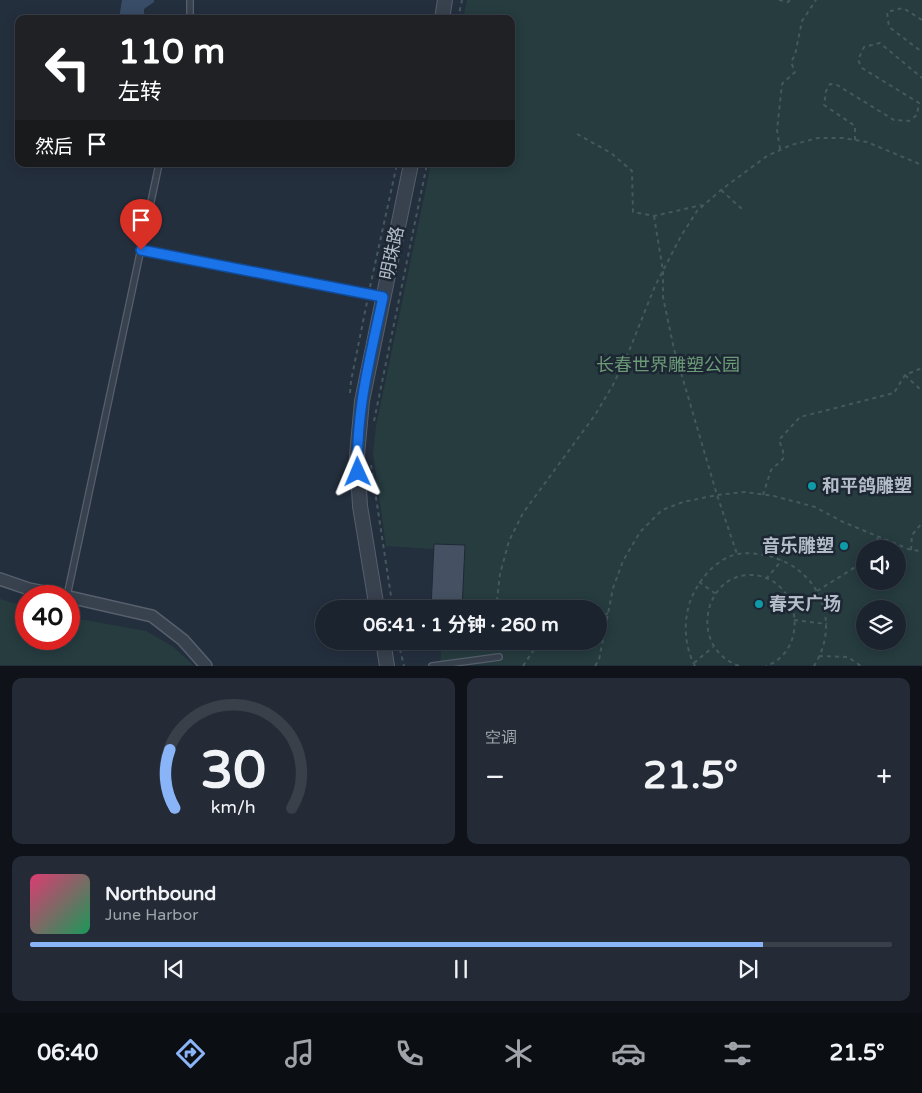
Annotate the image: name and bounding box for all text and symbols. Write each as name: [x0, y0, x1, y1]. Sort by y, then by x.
text: 110 m: [118, 31, 225, 73]
icon: left: [35, 35, 100, 100]
text: 左转: [118, 79, 162, 105]
icon: arrive: [83, 130, 111, 158]
text: 然后: [35, 136, 73, 158]
pin: [120, 199, 162, 250]
icon: arrive: [127, 206, 155, 234]
street label: 明珠路: [376, 224, 408, 282]
park label: 长春世界雕塑公园: [596, 354, 740, 376]
position arrow: [331, 445, 383, 497]
place label: 和平鸽雕塑: [822, 475, 912, 497]
marker: 和平鸽雕塑: [806, 480, 818, 492]
place label: 音乐雕塑: [762, 535, 834, 557]
marker: 音乐雕塑: [838, 540, 850, 552]
map controls: [856, 540, 906, 650]
button: sound: [856, 540, 906, 590]
speed limit sign: 40: [15, 585, 80, 650]
place label: 春天广场: [769, 593, 841, 615]
marker: 春天广场: [753, 598, 765, 610]
button: layers: [856, 600, 906, 650]
text: 06:41 · 1 分钟 · 260 m: [363, 614, 559, 636]
text: 空调: [485, 728, 517, 748]
text: 30: [201, 739, 266, 802]
text: 21.5°: [643, 753, 738, 799]
text: −: [485, 760, 505, 794]
text: +: [876, 760, 892, 794]
text: km/h: [211, 797, 256, 818]
text: Northbound: [105, 883, 216, 905]
text: June Harbor: [105, 905, 198, 925]
icon: previous: [160, 955, 188, 983]
icon: pause: [447, 955, 475, 983]
icon: next: [734, 955, 762, 983]
icon: directions: [173, 1036, 208, 1071]
icon: music: [282, 1036, 317, 1071]
icon: phone: [392, 1036, 427, 1071]
icon: climate: [501, 1036, 536, 1071]
icon: car: [611, 1036, 646, 1071]
icon: filters: [720, 1036, 755, 1071]
text: 06:40: [37, 1040, 98, 1066]
text: 21.5°: [830, 1040, 885, 1066]

